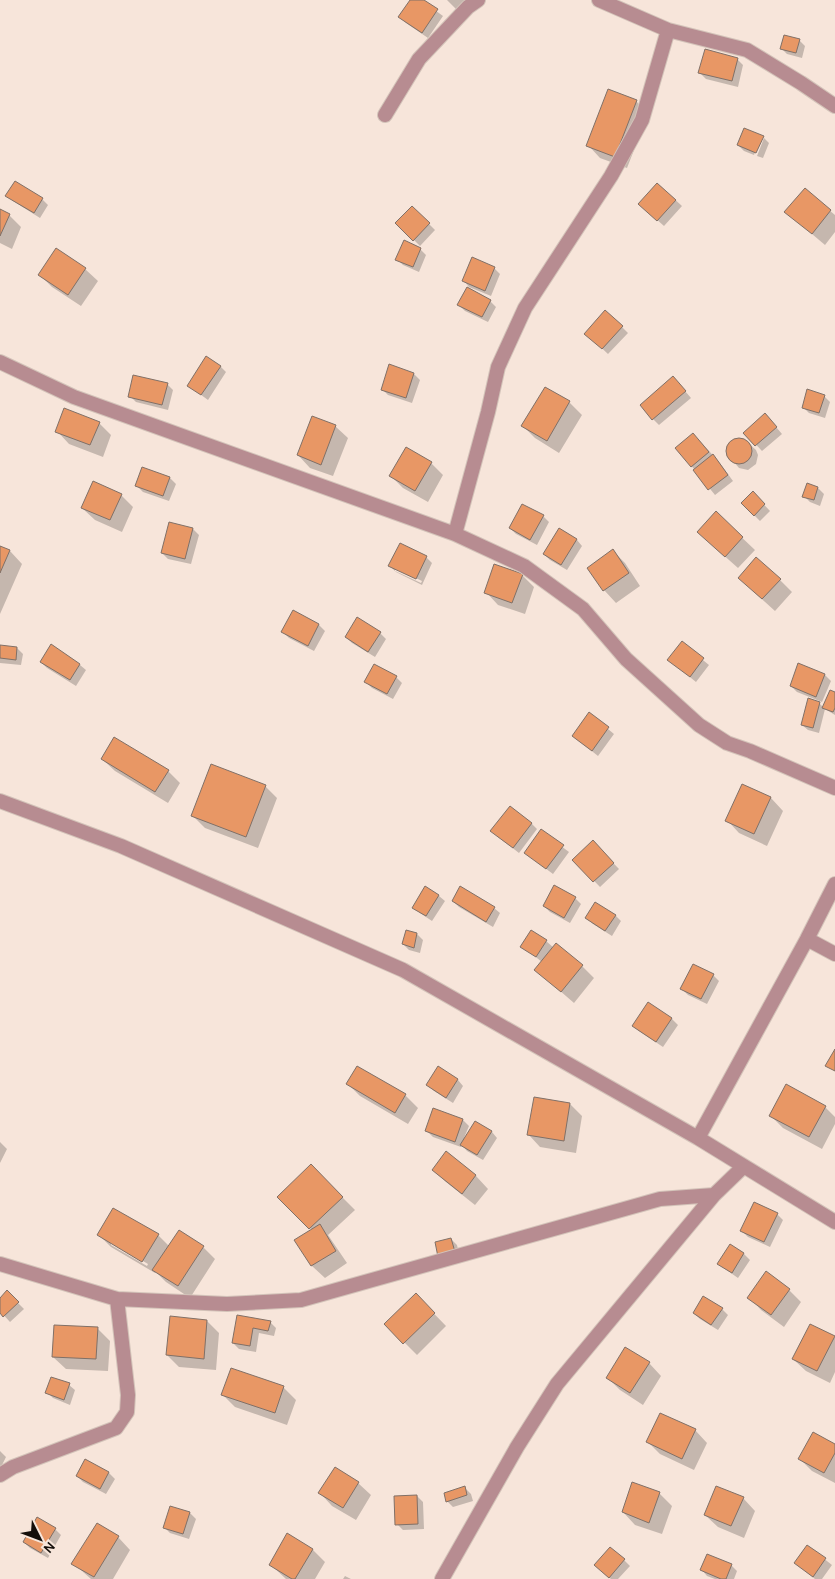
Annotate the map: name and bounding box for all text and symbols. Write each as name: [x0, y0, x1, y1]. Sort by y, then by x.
north arrow: [15, 1514, 65, 1564]
text: N: [40, 1538, 59, 1557]

